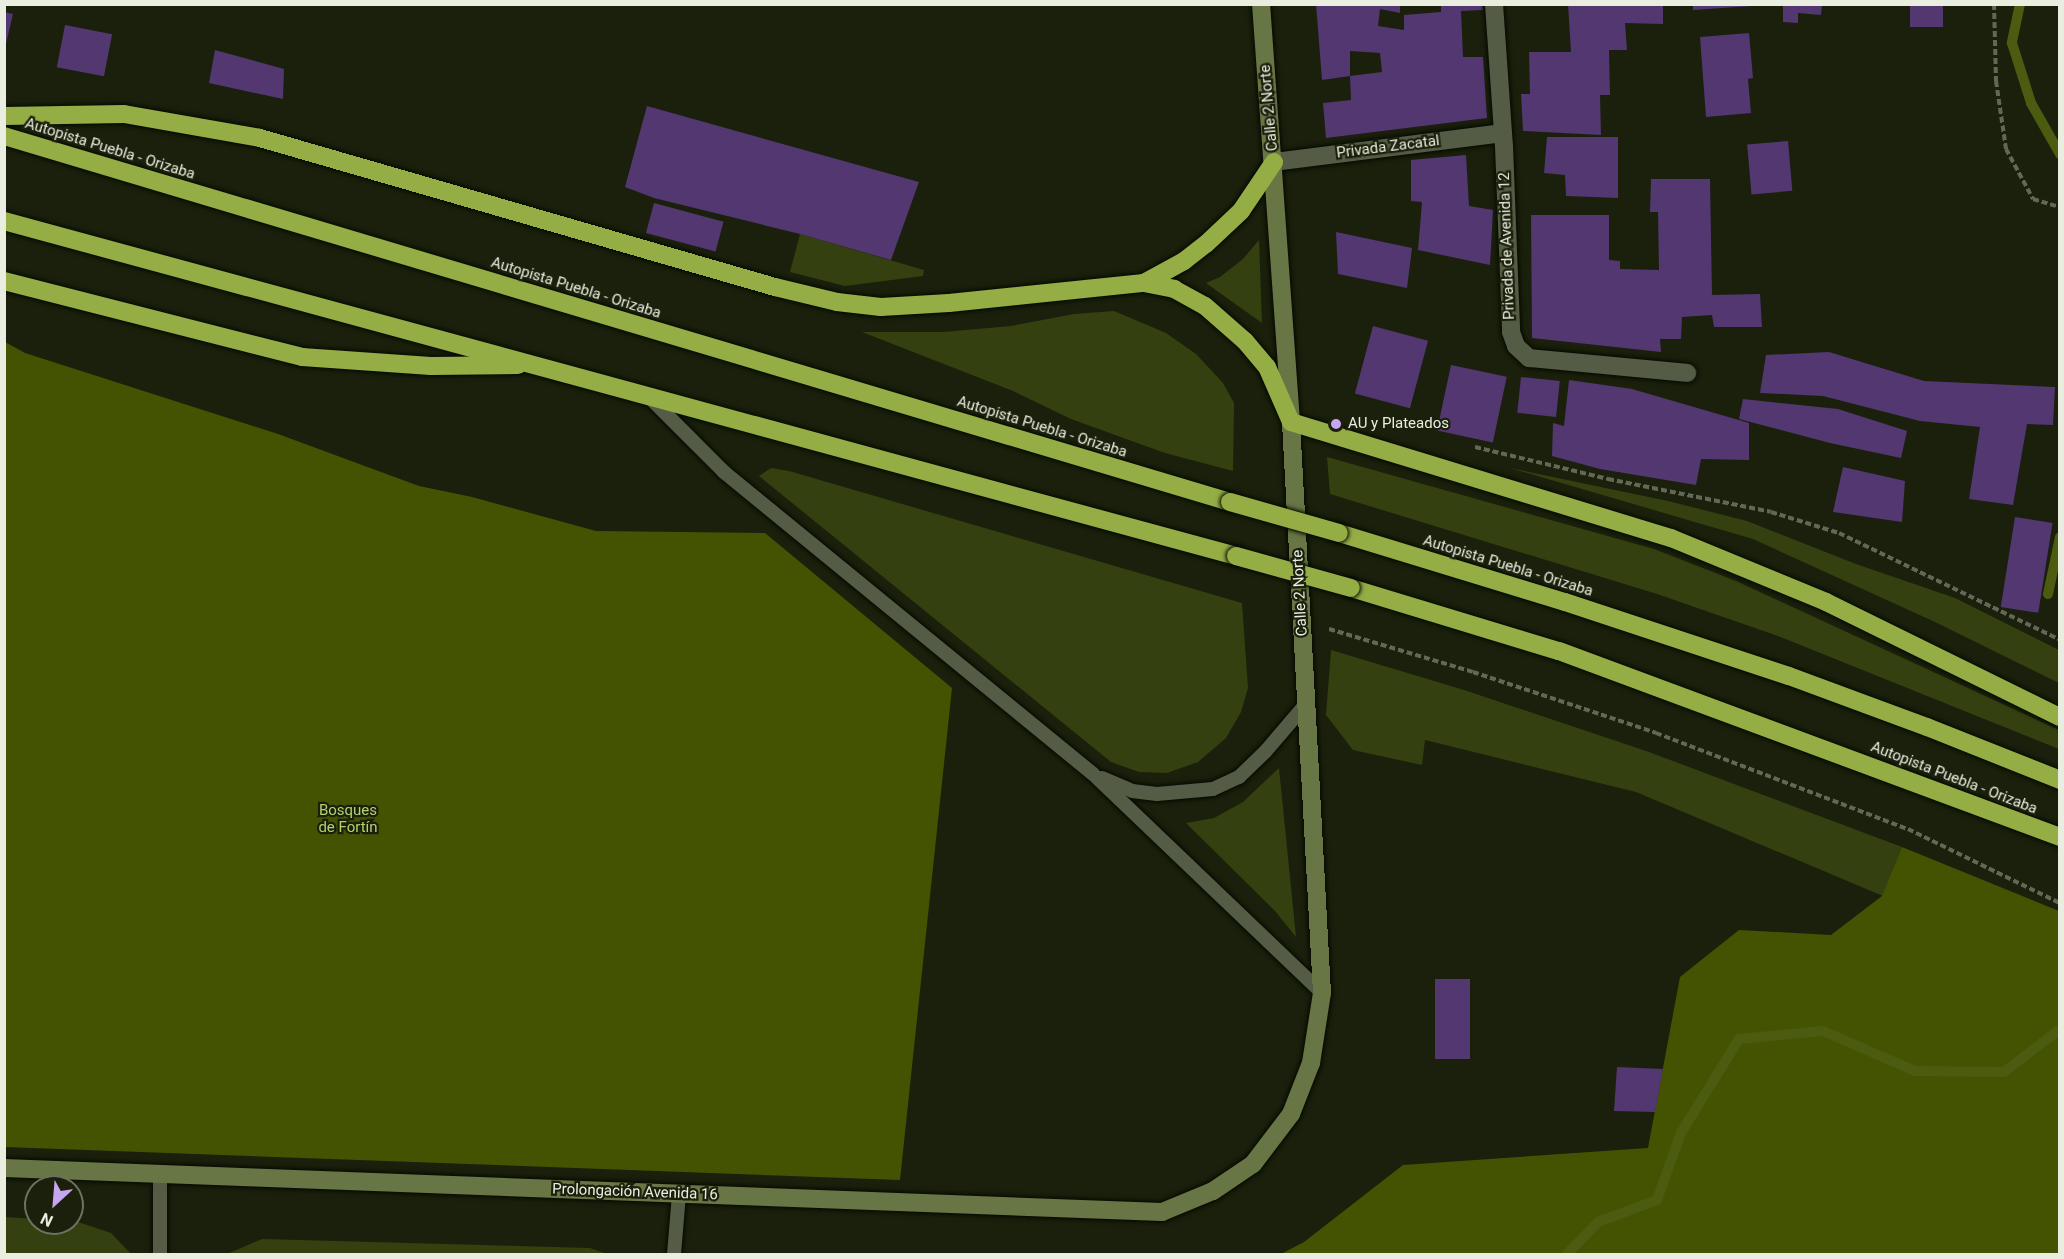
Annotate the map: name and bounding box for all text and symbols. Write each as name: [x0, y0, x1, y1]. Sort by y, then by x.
street label: Calle 2 Norte: [1256, 64, 1282, 152]
street label: Autopista Puebla - Orizaba: [23, 115, 197, 183]
street label: Privada Zacatal: [1335, 132, 1441, 162]
street label: Privada de Avenida 12: [1495, 172, 1519, 320]
street label: Autopista Puebla - Orizaba: [489, 254, 663, 322]
street label: Autopista Puebla - Orizaba: [955, 393, 1129, 461]
place label: AU y Plateados: [1348, 415, 1449, 433]
marker: AU y Plateados: [1329, 417, 1343, 431]
street label: Autopista Puebla - Orizaba: [1421, 532, 1595, 600]
street label: Calle 2 Norte: [1289, 549, 1311, 637]
street label: Autopista Puebla - Orizaba: [1868, 738, 2040, 818]
park label: Bosques de Fortín: [318, 801, 378, 836]
north arrow: [24, 1175, 84, 1235]
street label: Prolongación Avenida 16: [552, 1180, 718, 1204]
text: N: [38, 1209, 56, 1231]

